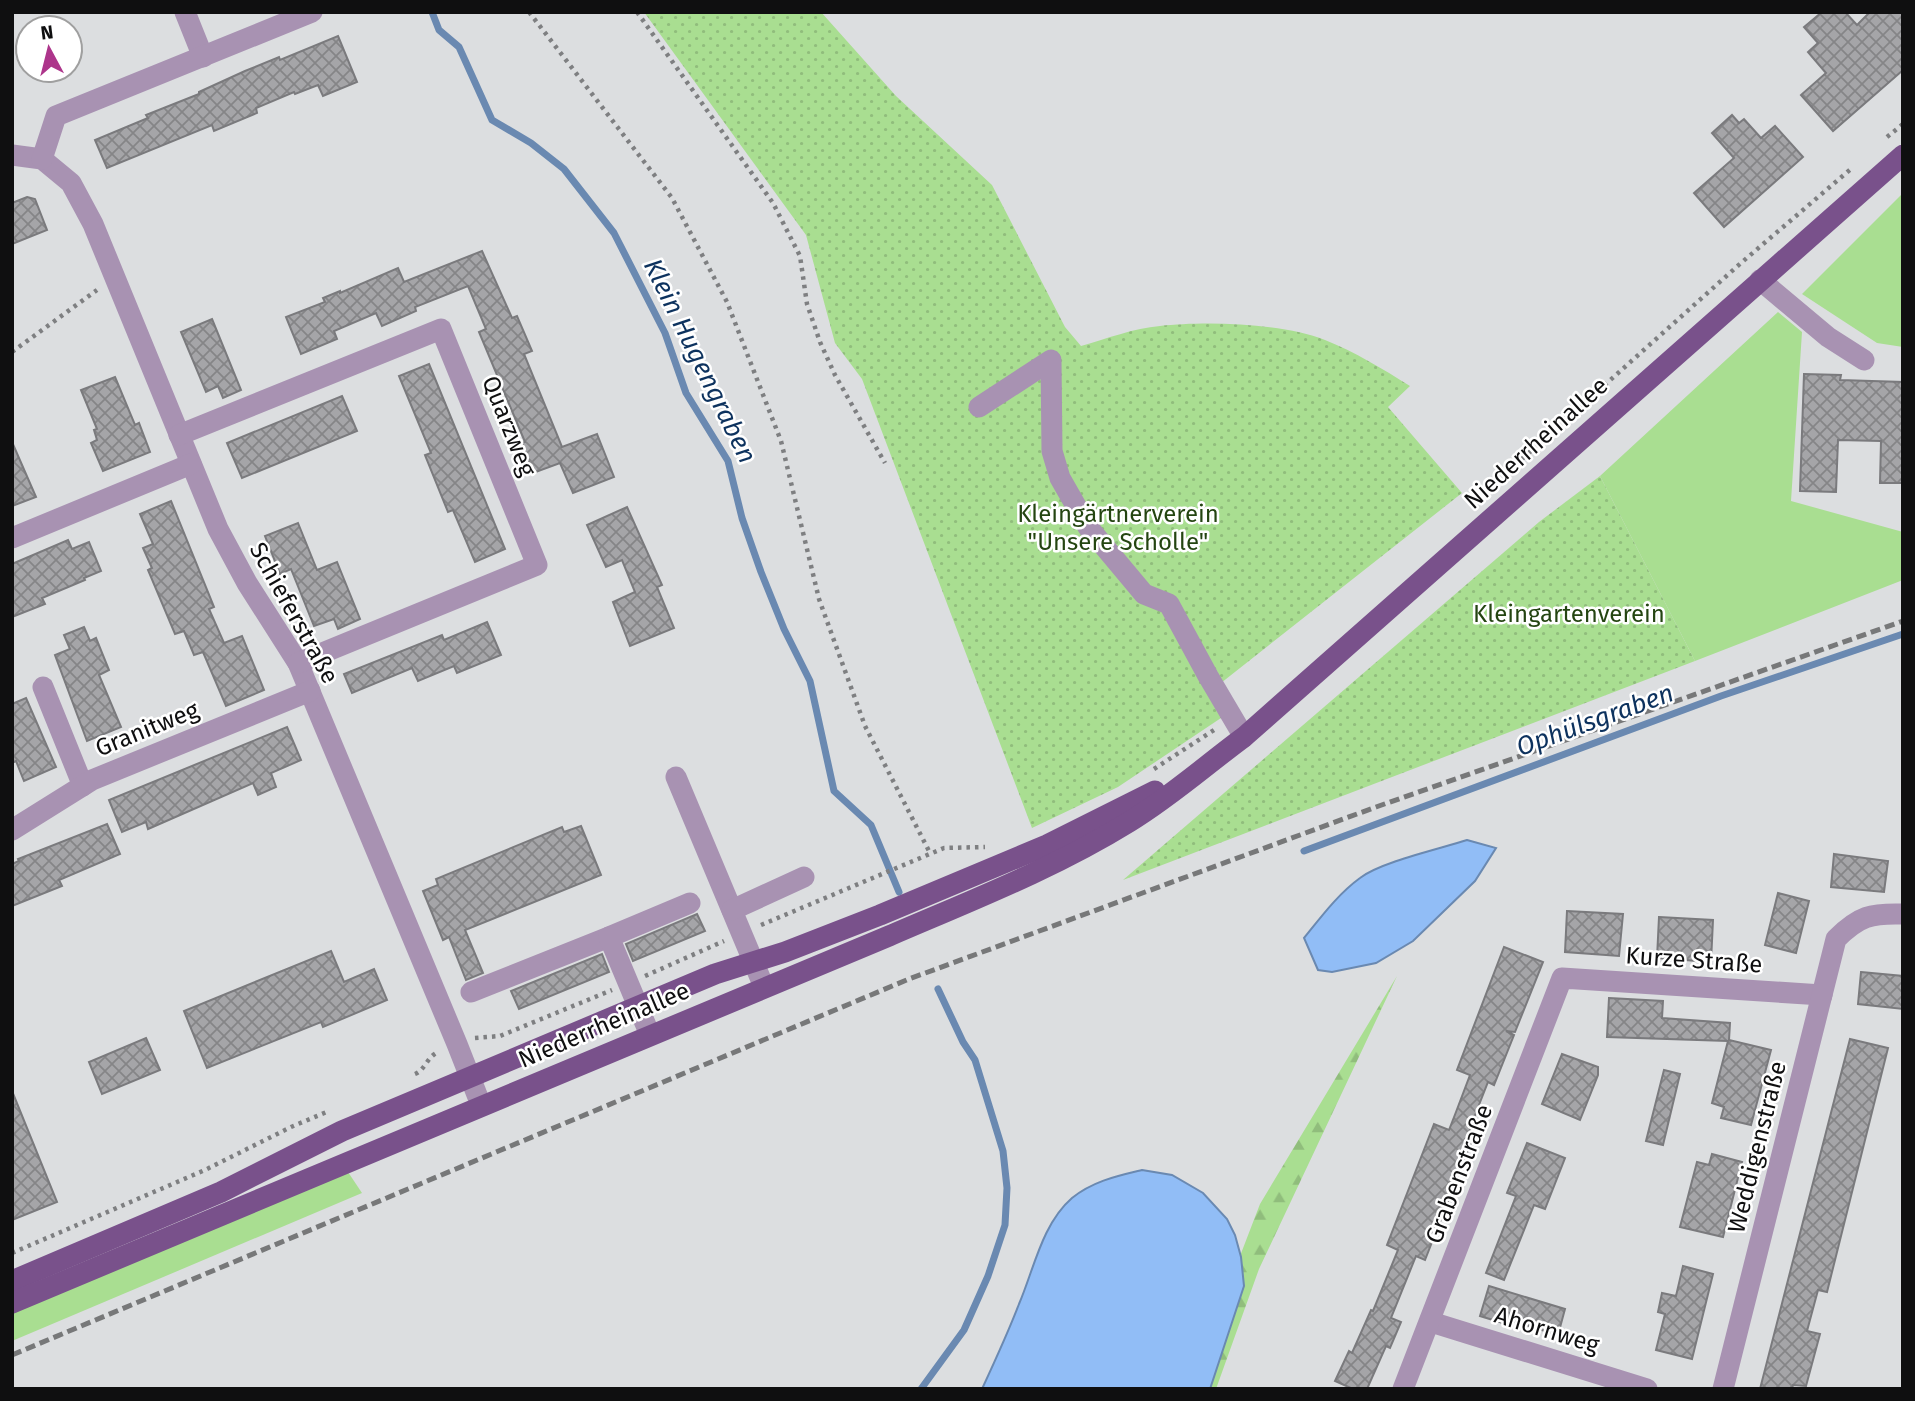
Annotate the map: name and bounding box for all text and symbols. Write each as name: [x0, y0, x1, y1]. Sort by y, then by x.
north arrow: [14, 14, 84, 84]
text: N: [39, 20, 55, 45]
water label: Klein Hugengraben: [637, 254, 763, 468]
street label: Niederrheinallee: [1459, 371, 1613, 515]
street label: Quarzweg: [476, 372, 542, 481]
park label: Kleingärtnerverein "Unsere Scholle": [1017, 500, 1219, 556]
street label: Schieferstraße: [244, 538, 344, 688]
park label: Kleingartenverein: [1473, 600, 1665, 628]
water label: Ophülsgraben: [1512, 677, 1678, 763]
street label: Granitweg: [91, 695, 203, 762]
street label: Kurze Straße: [1625, 941, 1763, 979]
street label: Niederrheinallee: [514, 976, 694, 1074]
street label: Weddigenstraße: [1722, 1058, 1792, 1236]
street label: Grabenstraße: [1420, 1101, 1498, 1247]
street label: Ahornweg: [1491, 1301, 1603, 1359]

